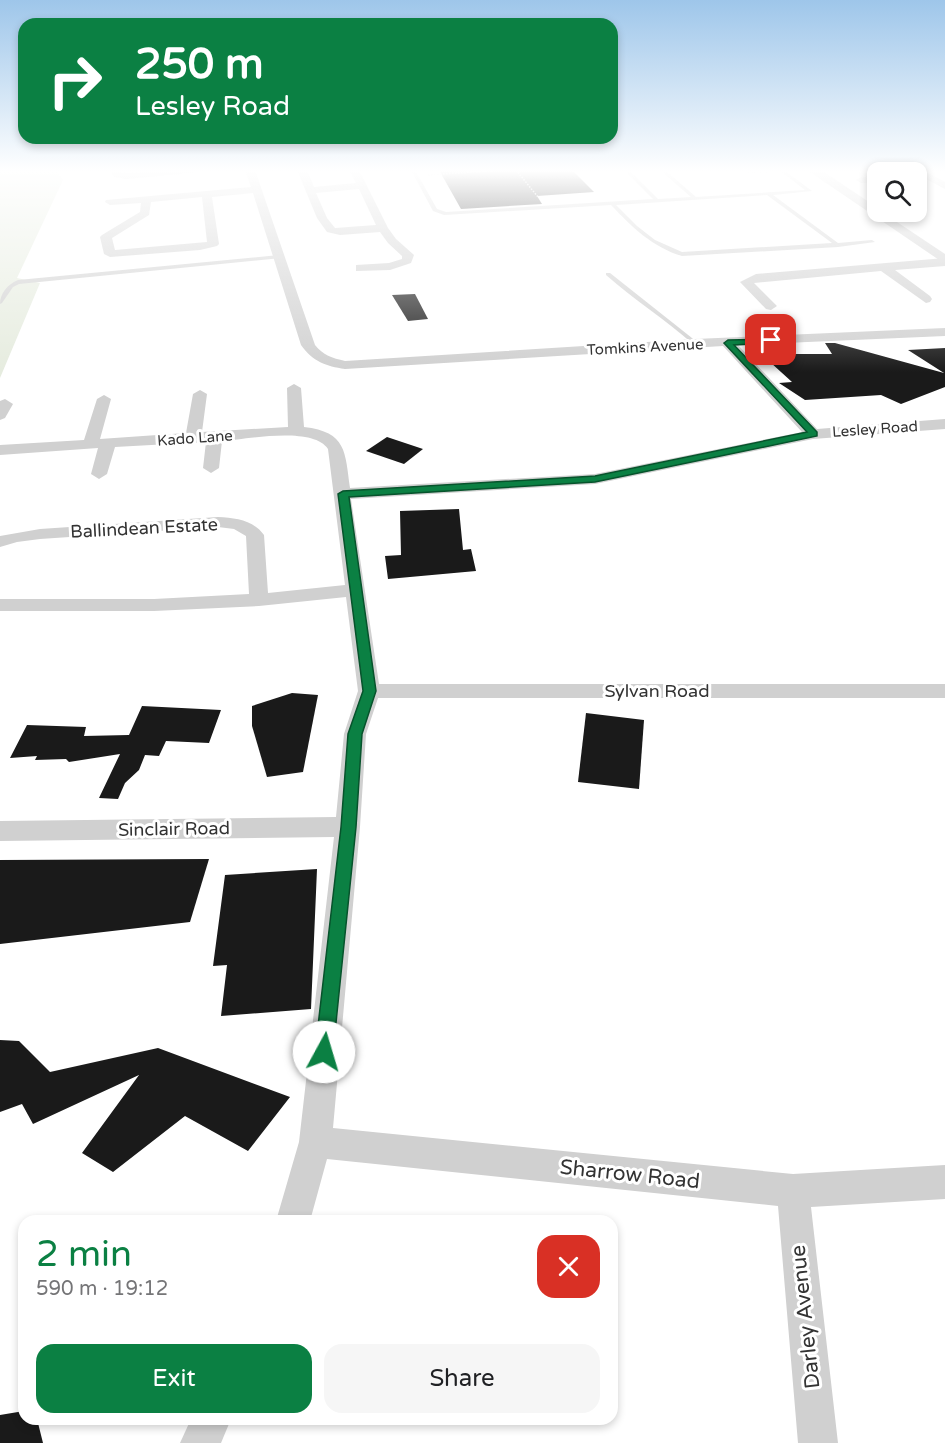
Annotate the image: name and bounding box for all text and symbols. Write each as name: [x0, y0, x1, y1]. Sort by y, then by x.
text: 250 m: [135, 39, 264, 90]
icon: right: [36, 42, 114, 120]
text: Lesley Road: [135, 90, 290, 123]
map controls: [867, 162, 927, 222]
button: search: [867, 162, 927, 222]
pin: [745, 314, 796, 365]
icon: arrive: [754, 323, 787, 356]
street label: Tomkins Avenue: [586, 335, 704, 359]
street label: Lesley Road: [831, 417, 919, 441]
street label: Kado Lane: [157, 426, 233, 450]
street label: Ballindean Estate: [70, 513, 218, 543]
street label: Sylvan Road: [604, 680, 710, 702]
street label: Sinclair Road: [118, 817, 230, 841]
position arrow: [292, 1020, 356, 1084]
street label: Sharrow Road: [559, 1155, 701, 1194]
text: 2 min: [36, 1233, 132, 1276]
button: close: [537, 1235, 600, 1298]
street label: Darley Avenue: [786, 1244, 825, 1390]
text: 590 m · 19:12: [36, 1277, 168, 1301]
button: Exit: [36, 1344, 312, 1413]
button: Share: [324, 1344, 600, 1413]

